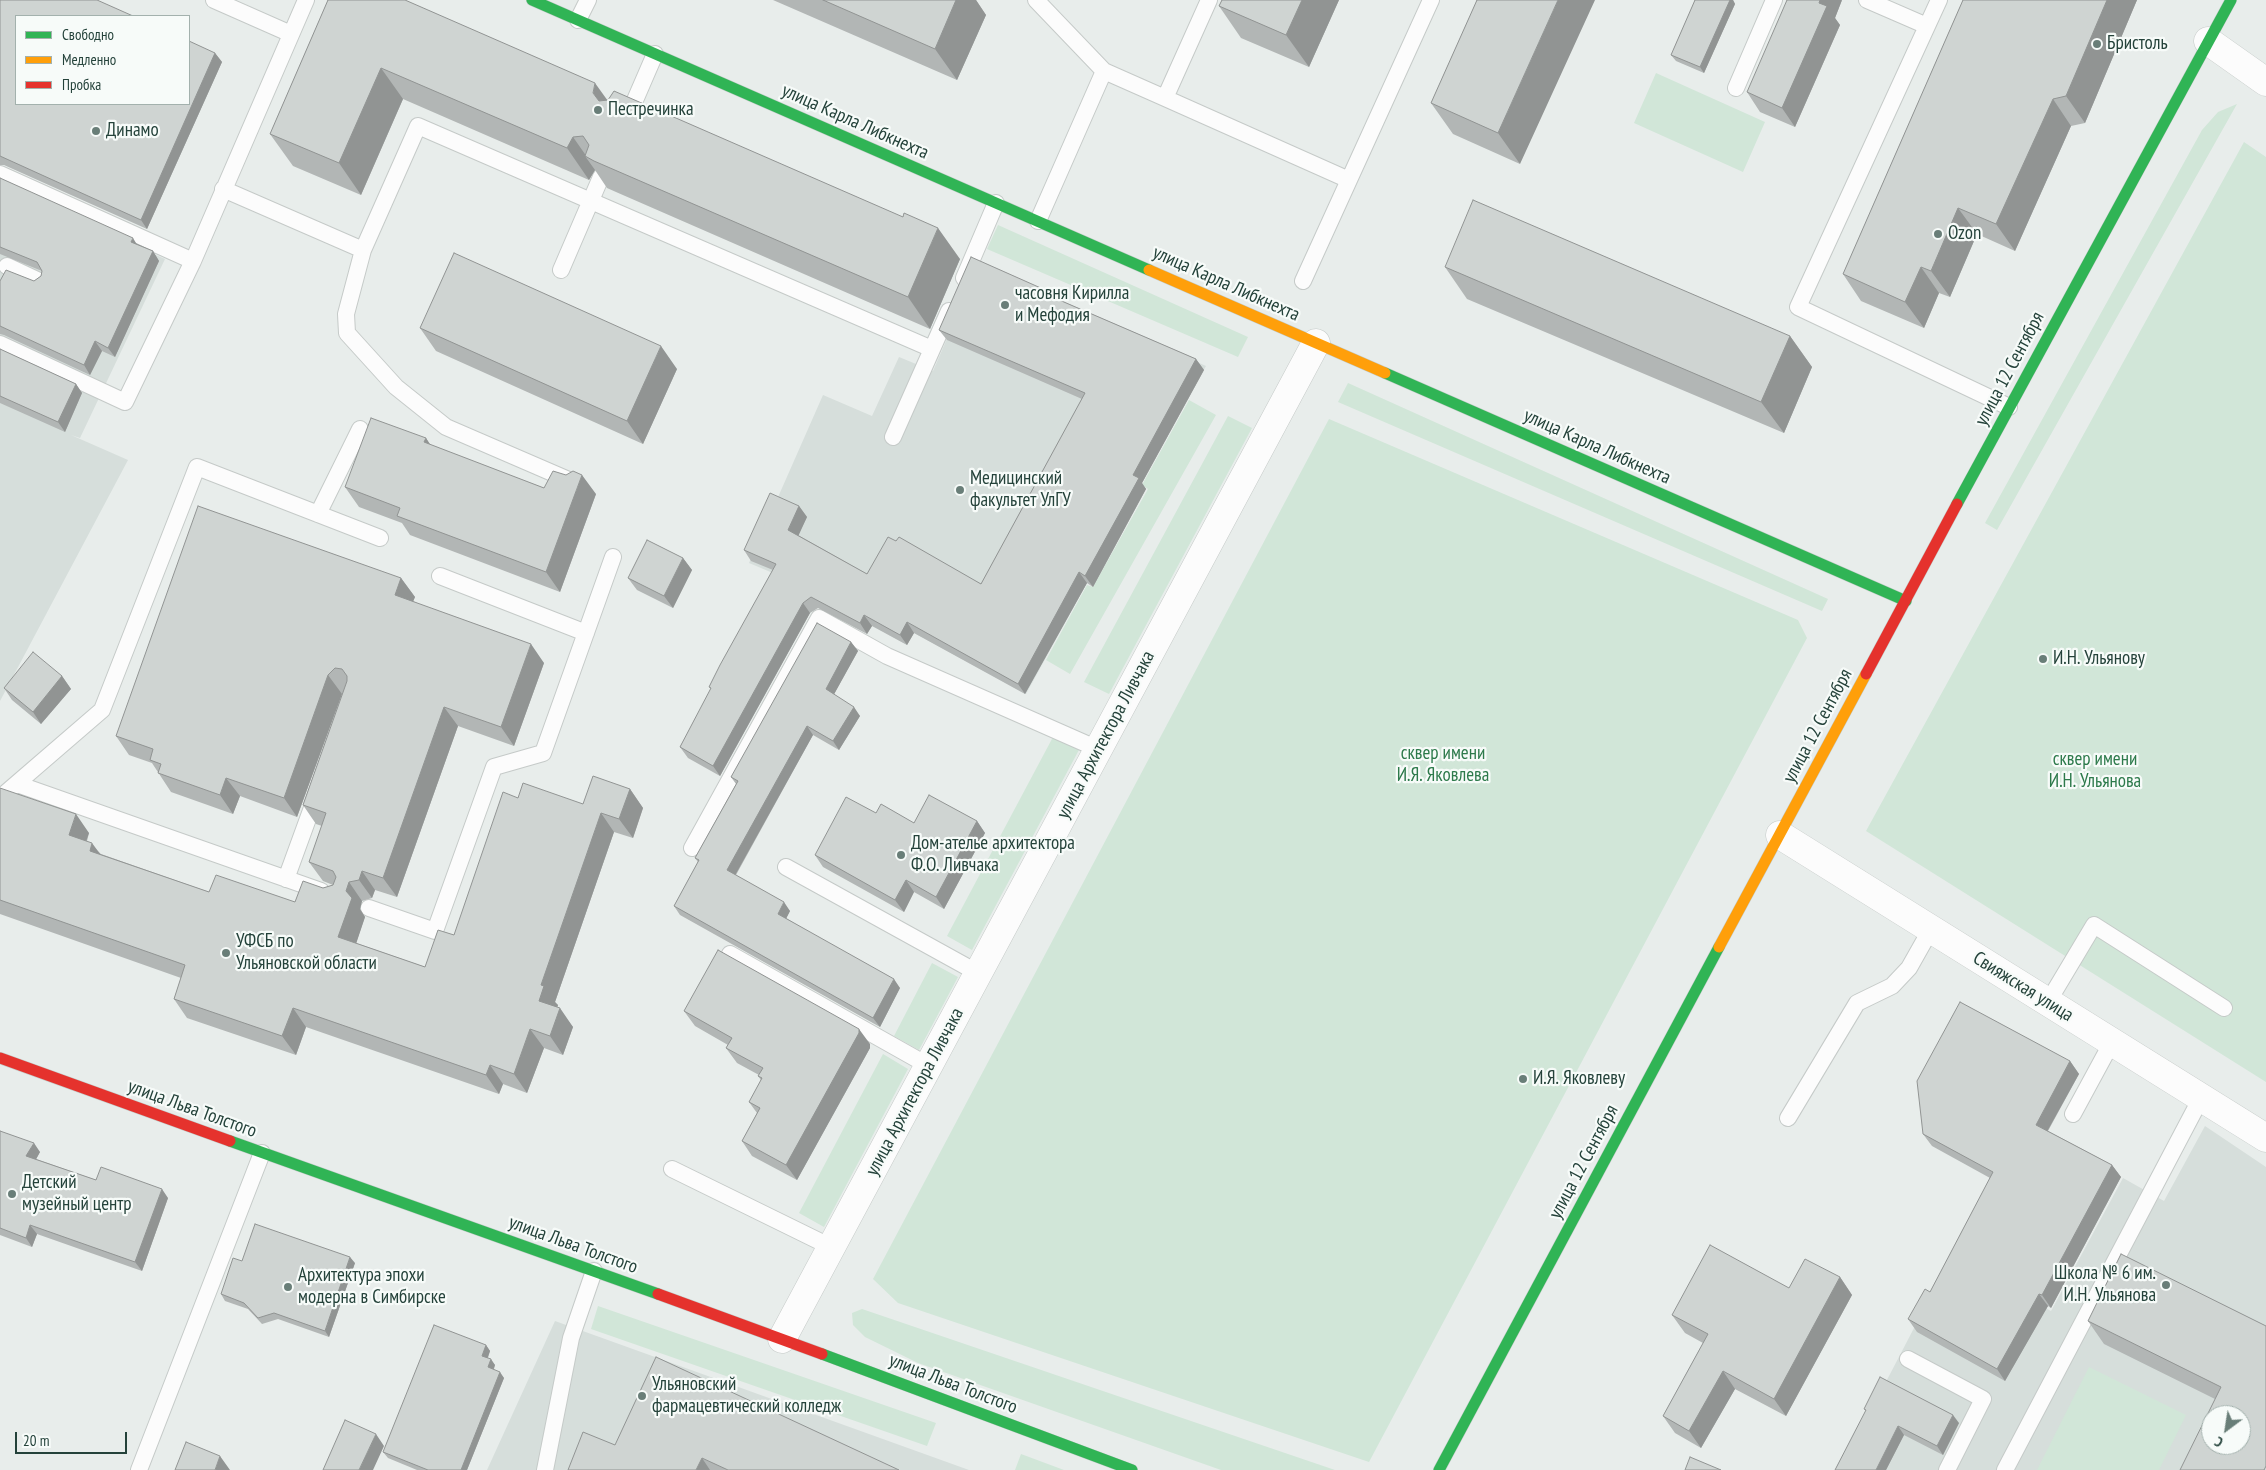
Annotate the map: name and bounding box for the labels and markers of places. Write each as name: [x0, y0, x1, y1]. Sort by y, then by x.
place label: Бристоль: [2107, 33, 2168, 55]
marker: Бристоль: [2091, 38, 2103, 50]
place label: Пестречинка: [608, 99, 694, 121]
marker: Пестречинка: [592, 104, 604, 116]
place label: Динамо: [106, 120, 159, 142]
marker: Динамо: [90, 125, 102, 137]
place label: Ozon: [1948, 223, 1981, 245]
marker: Ozon: [1932, 228, 1944, 240]
place label: часовня Кирилла и Мефодия: [1015, 283, 1129, 327]
marker: часовня Кирилла и Мефодия: [999, 299, 1011, 311]
place label: Медицинский факультет УлГУ: [970, 468, 1071, 512]
marker: Медицинский факультет УлГУ: [954, 484, 966, 496]
place label: И.Н. Ульянову: [2053, 648, 2145, 670]
marker: И.Н. Ульянову: [2037, 653, 2049, 665]
place label: Дом-ателье архитектора Ф.О. Ливчака: [911, 833, 1075, 877]
marker: Дом-ателье архитектора Ф.О. Ливчака: [895, 849, 907, 861]
place label: УФСБ по Ульяновской области: [236, 931, 377, 975]
marker: УФСБ по Ульяновской области: [220, 947, 232, 959]
place label: И.Я. Яковлеву: [1533, 1068, 1625, 1090]
marker: И.Я. Яковлеву: [1517, 1073, 1529, 1085]
place label: Детский музейный центр: [22, 1172, 132, 1216]
marker: Детский музейный центр: [6, 1188, 18, 1200]
place label: Школа № 6 им. И.Н. Ульянова: [2054, 1263, 2156, 1307]
place label: Архитектура эпохи модерна в Симбирске: [298, 1265, 446, 1309]
marker: Школа № 6 им. И.Н. Ульянова: [2160, 1279, 2172, 1291]
marker: Архитектура эпохи модерна в Симбирске: [282, 1281, 294, 1293]
place label: Ульяновский фaрмацевтический колледж: [652, 1374, 841, 1418]
marker: Ульяновский фaрмацевтический колледж: [636, 1390, 648, 1402]

